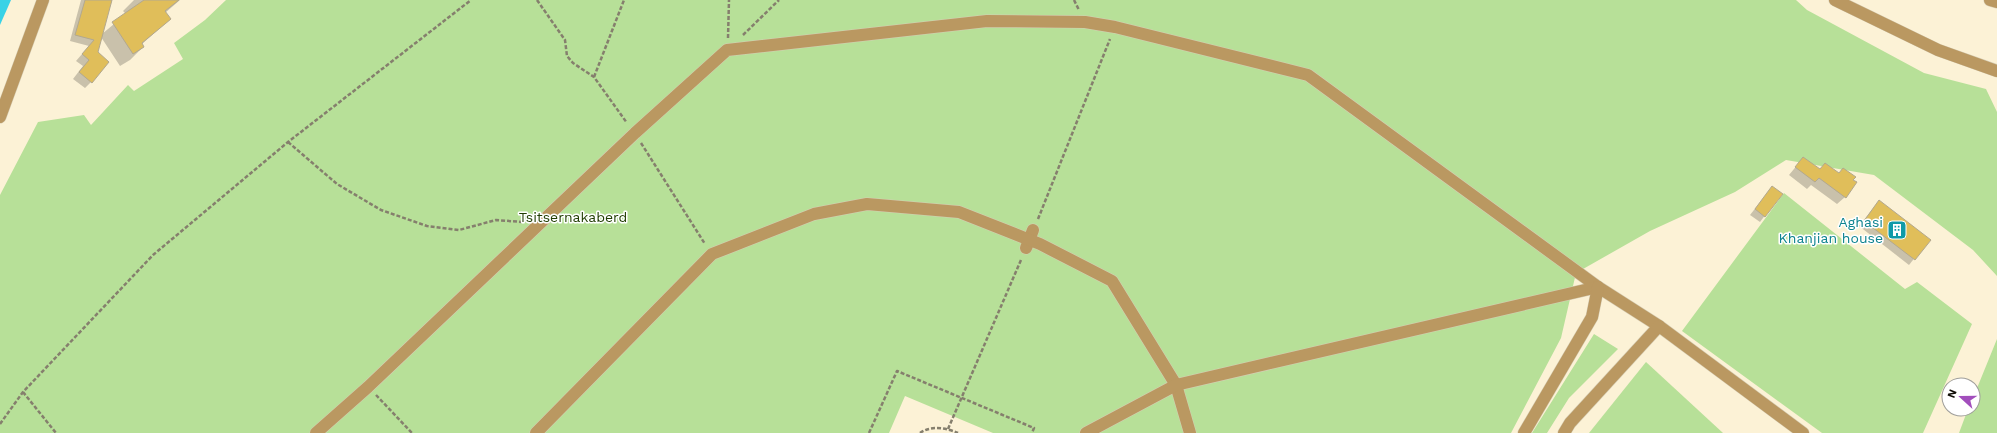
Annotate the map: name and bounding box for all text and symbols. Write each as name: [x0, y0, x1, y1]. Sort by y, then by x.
park label: Tsitsernakaberd: [519, 209, 627, 225]
place label: Aghasi Khanjian house: [1779, 214, 1883, 246]
building icon: Aghasi Khanjian house: [1886, 219, 1908, 241]
north arrow: [1941, 377, 1981, 417]
text: N: [1945, 387, 1960, 400]

